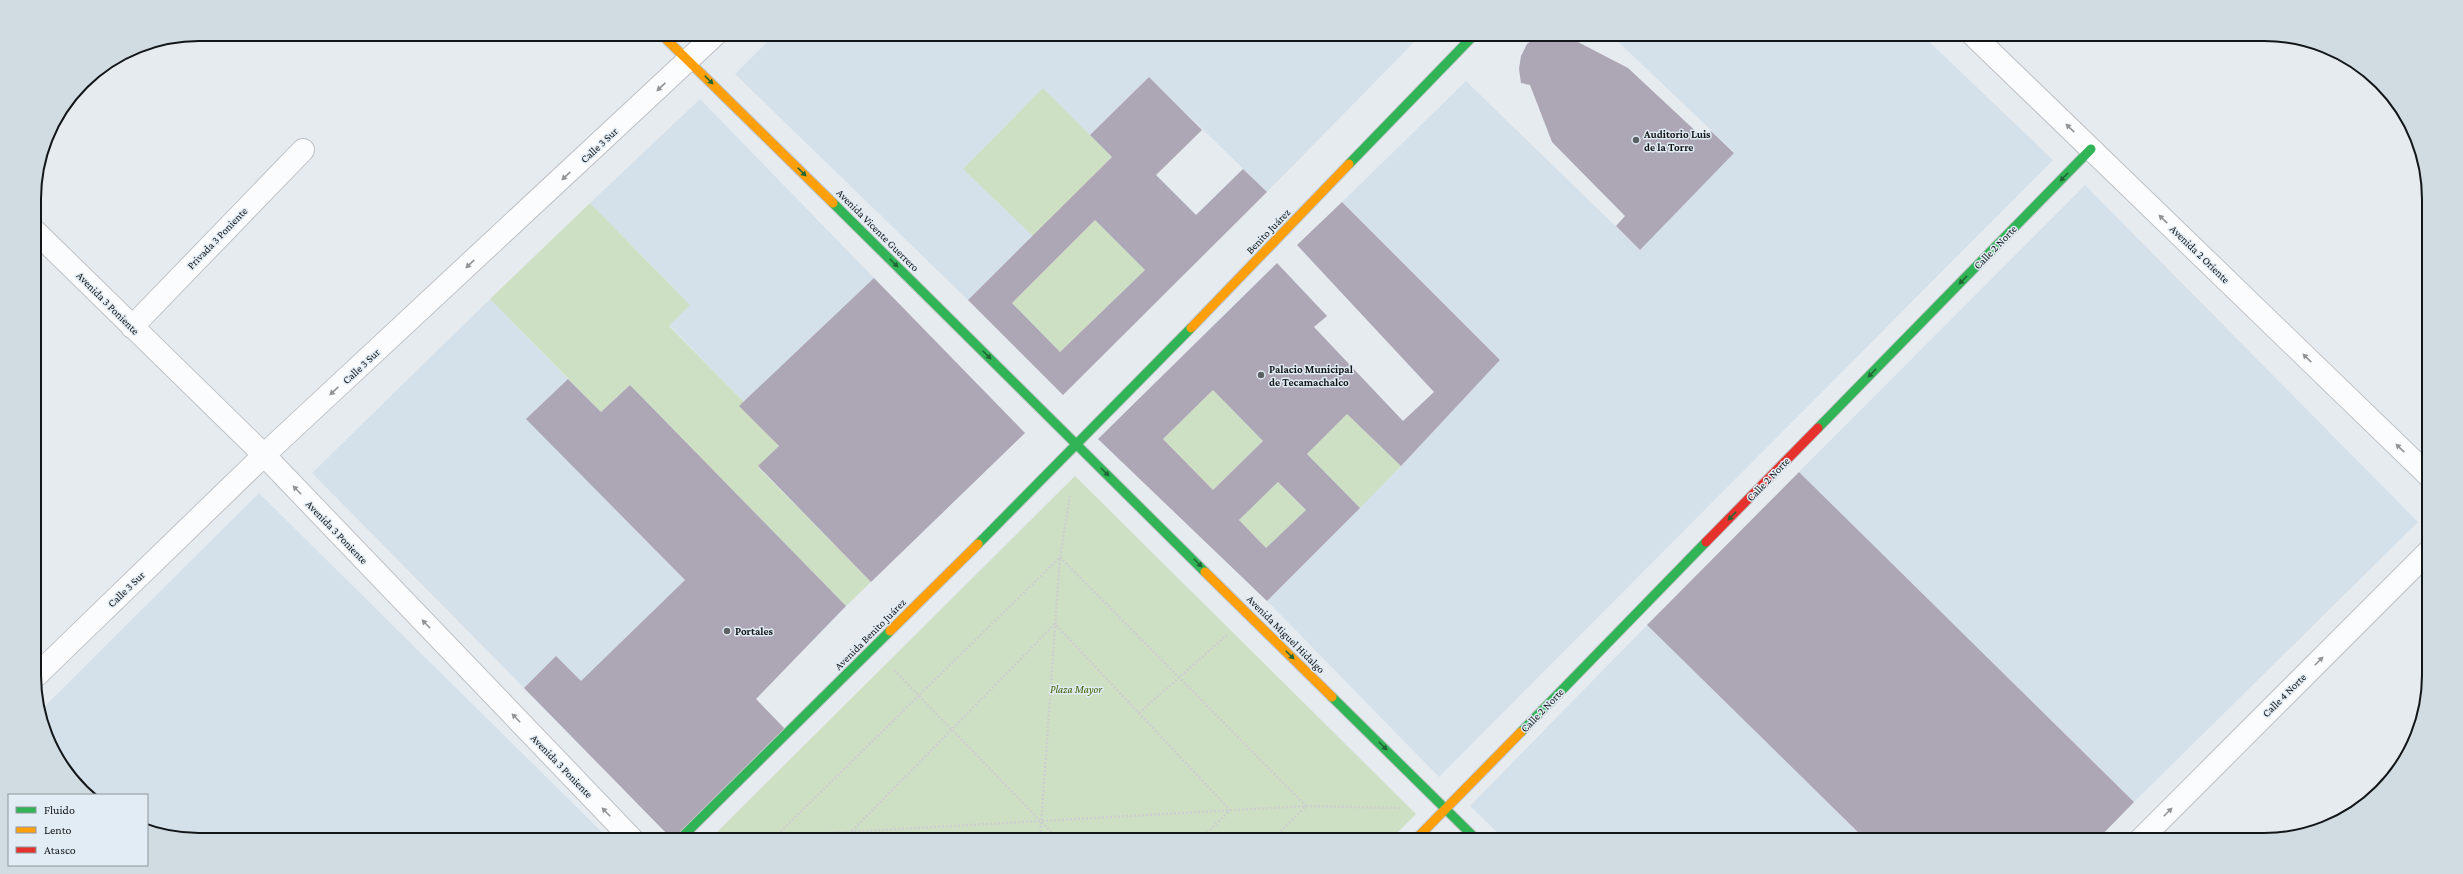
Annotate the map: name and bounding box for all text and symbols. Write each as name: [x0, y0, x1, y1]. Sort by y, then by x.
one-way arrow: [704, 76, 714, 85]
one-way arrow: [656, 83, 666, 92]
one-way arrow: [2065, 123, 2075, 133]
street label: Calle 3 Sur: [578, 125, 620, 165]
place label: Auditorio Luis de la Torre: [1643, 128, 1711, 153]
marker: Auditorio Luis de la Torre: [1631, 135, 1641, 145]
one-way arrow: [797, 167, 807, 177]
one-way arrow: [561, 171, 571, 181]
one-way arrow: [2059, 172, 2069, 182]
street label: Avenida Vicente Guerrero: [834, 186, 922, 274]
street label: Privada 3 Poniente: [184, 204, 250, 271]
street label: Benito Juárez: [1243, 206, 1293, 257]
one-way arrow: [2158, 214, 2168, 223]
street label: Calle 2 Norte: [1971, 222, 2019, 271]
street label: Avenida 2 Oriente: [2168, 223, 2232, 286]
one-way arrow: [889, 258, 899, 268]
one-way arrow: [465, 259, 475, 269]
street label: Avenida 3 Poniente: [74, 269, 142, 337]
one-way arrow: [1958, 275, 1968, 285]
street label: Calle 3 Sur: [340, 346, 382, 386]
one-way arrow: [982, 350, 992, 359]
one-way arrow: [2302, 353, 2312, 363]
place label: Palacio Municipal de Tecamachalco: [1269, 363, 1354, 388]
one-way arrow: [1867, 368, 1877, 378]
marker: Palacio Municipal de Tecamachalco: [1256, 370, 1266, 380]
one-way arrow: [329, 386, 339, 395]
one-way arrow: [2395, 443, 2405, 453]
street label: Calle 2 Norte: [1744, 454, 1792, 503]
one-way arrow: [1100, 467, 1110, 477]
one-way arrow: [292, 485, 302, 495]
street label: Avenida 3 Poniente: [304, 498, 370, 566]
one-way arrow: [1728, 511, 1737, 521]
one-way arrow: [1193, 559, 1203, 568]
street label: Calle 3 Sur: [105, 569, 147, 609]
street label: Avenida Miguel Hidalgo: [1244, 593, 1328, 676]
street label: Avenida Benito Juárez: [832, 596, 909, 673]
one-way arrow: [421, 619, 431, 629]
place label: Portales: [735, 625, 774, 637]
marker: Portales: [722, 626, 732, 636]
one-way arrow: [1285, 650, 1295, 660]
one-way arrow: [2314, 656, 2324, 666]
street label: Calle 4 Norte: [2260, 671, 2308, 719]
park label: Plaza Mayor: [1050, 683, 1103, 696]
street label: Calle 2 Norte: [1518, 685, 1566, 734]
one-way arrow: [511, 713, 521, 723]
street label: Avenida 3 Poniente: [529, 732, 595, 800]
one-way arrow: [1378, 741, 1388, 751]
legend: [8, 794, 148, 866]
text: Fluido: [44, 803, 75, 817]
one-way arrow: [601, 807, 611, 817]
one-way arrow: [2163, 807, 2173, 817]
text: Lento: [44, 823, 72, 837]
text: Atasco: [44, 843, 76, 857]

